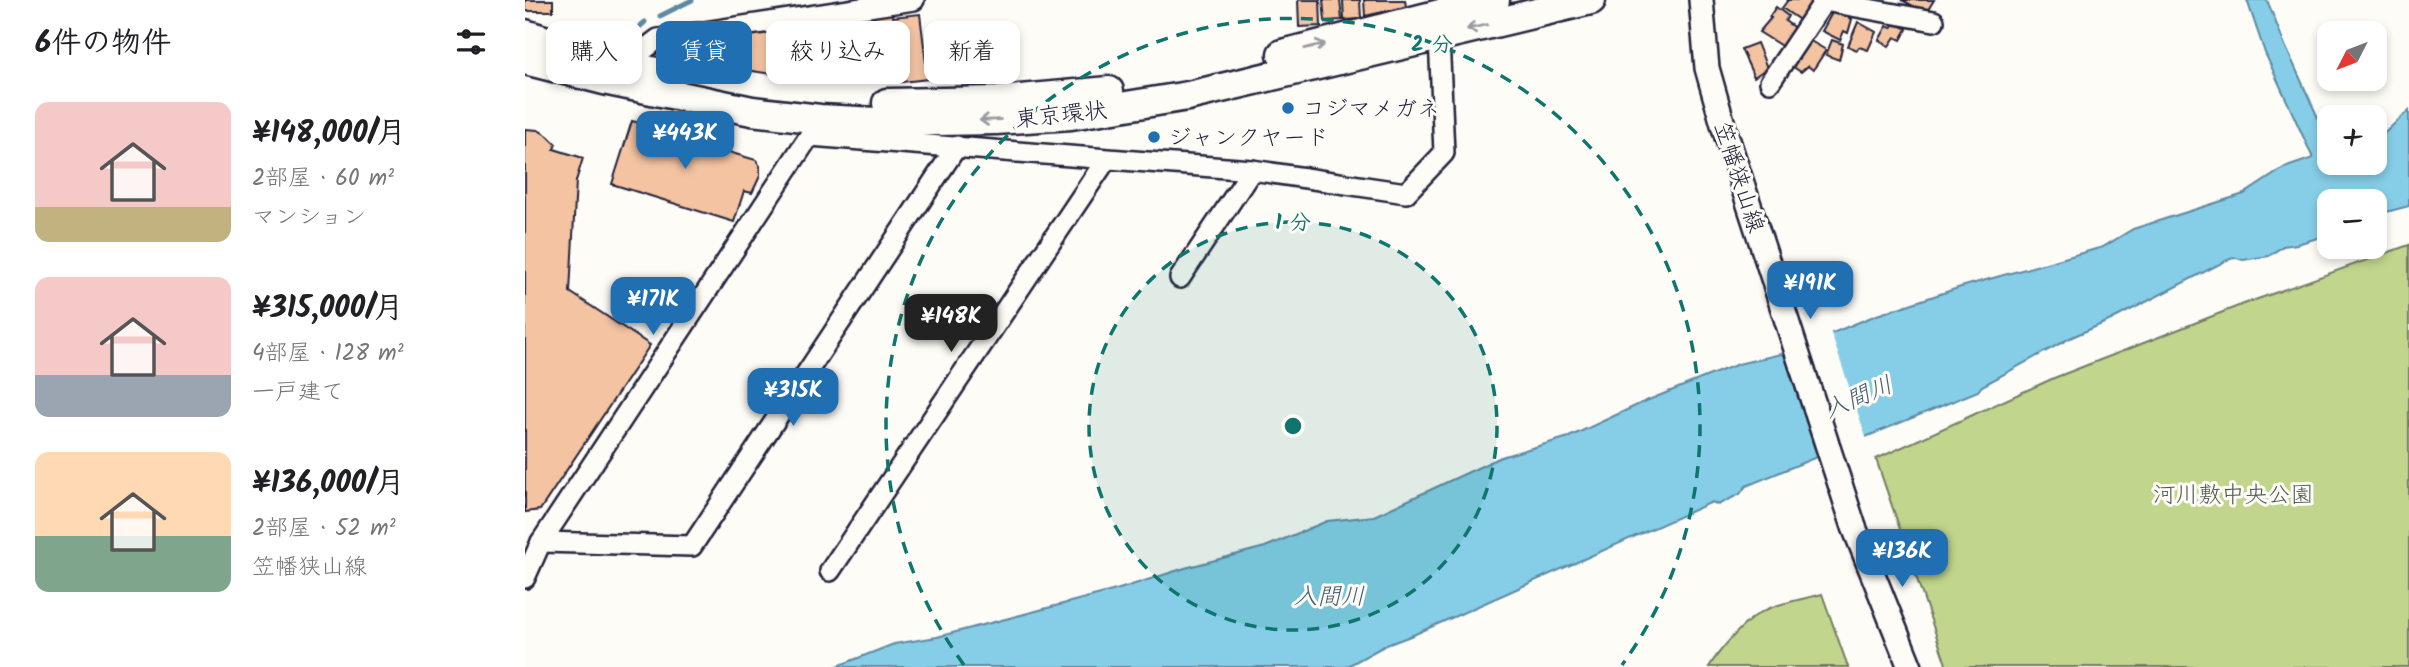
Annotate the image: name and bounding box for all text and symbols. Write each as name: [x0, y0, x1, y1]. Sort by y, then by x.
text: 6件の物件: [35, 20, 171, 68]
chip: 購入: [546, 21, 642, 84]
chip: 賃貸: [656, 21, 752, 84]
chip: 絞り込み: [766, 21, 910, 84]
chip: 新着: [924, 21, 1020, 84]
one-way arrow: [1466, 21, 1489, 35]
north arrow: [2317, 21, 2387, 91]
map controls: [2317, 21, 2387, 259]
icon: filters: [452, 23, 490, 61]
text: 2 分: [1411, 29, 1453, 62]
one-way arrow: [1303, 39, 1325, 52]
place label: コジマメガネ: [1302, 92, 1440, 128]
street label: 東京環状: [1014, 93, 1109, 139]
marker: コジマメガネ: [1280, 100, 1296, 116]
button: +: [2317, 105, 2387, 175]
text: ¥148,000/月: [252, 110, 406, 158]
pin: ¥443K: [636, 111, 734, 171]
one-way arrow: [979, 114, 1002, 127]
text: ¥443K: [652, 116, 718, 152]
street label: 笠幡狭山線: [1703, 117, 1773, 238]
place label: ジャンクヤード: [1168, 121, 1329, 157]
marker: ジャンクヤード: [1146, 129, 1162, 145]
icon: home: [91, 130, 175, 214]
text: 2部屋 · 60 m²: [252, 161, 394, 197]
button: −: [2317, 189, 2387, 259]
text: マンション: [252, 200, 366, 236]
text: 1 分: [1275, 207, 1311, 240]
pin: ¥191K: [1761, 262, 1859, 321]
text: ¥191K: [1783, 266, 1837, 302]
pin: ¥171K: [604, 278, 702, 337]
text: ¥171K: [627, 282, 679, 318]
text: ¥315,000/月: [252, 285, 404, 333]
pin: ¥148K: [902, 294, 1000, 354]
text: ¥148K: [920, 299, 982, 335]
icon: home: [91, 305, 175, 389]
text: 4部屋 · 128 m²: [252, 336, 404, 372]
water label: 入間川: [1818, 366, 1899, 430]
pin: ¥315K: [744, 368, 842, 428]
text: ¥315K: [763, 373, 823, 409]
text: 一戸建て: [252, 375, 344, 411]
centre of rings: [1281, 414, 1305, 438]
text: ¥136,000/月: [252, 460, 405, 508]
park label: 河川敷中央公園: [2153, 478, 2314, 514]
icon: home: [91, 480, 175, 564]
text: 2部屋 · 52 m²: [252, 511, 396, 547]
pin: ¥136K: [1853, 530, 1951, 589]
text: ¥136K: [1872, 534, 1932, 570]
text: 笠幡狭山線: [252, 550, 367, 586]
water label: 入間川: [1293, 578, 1365, 617]

